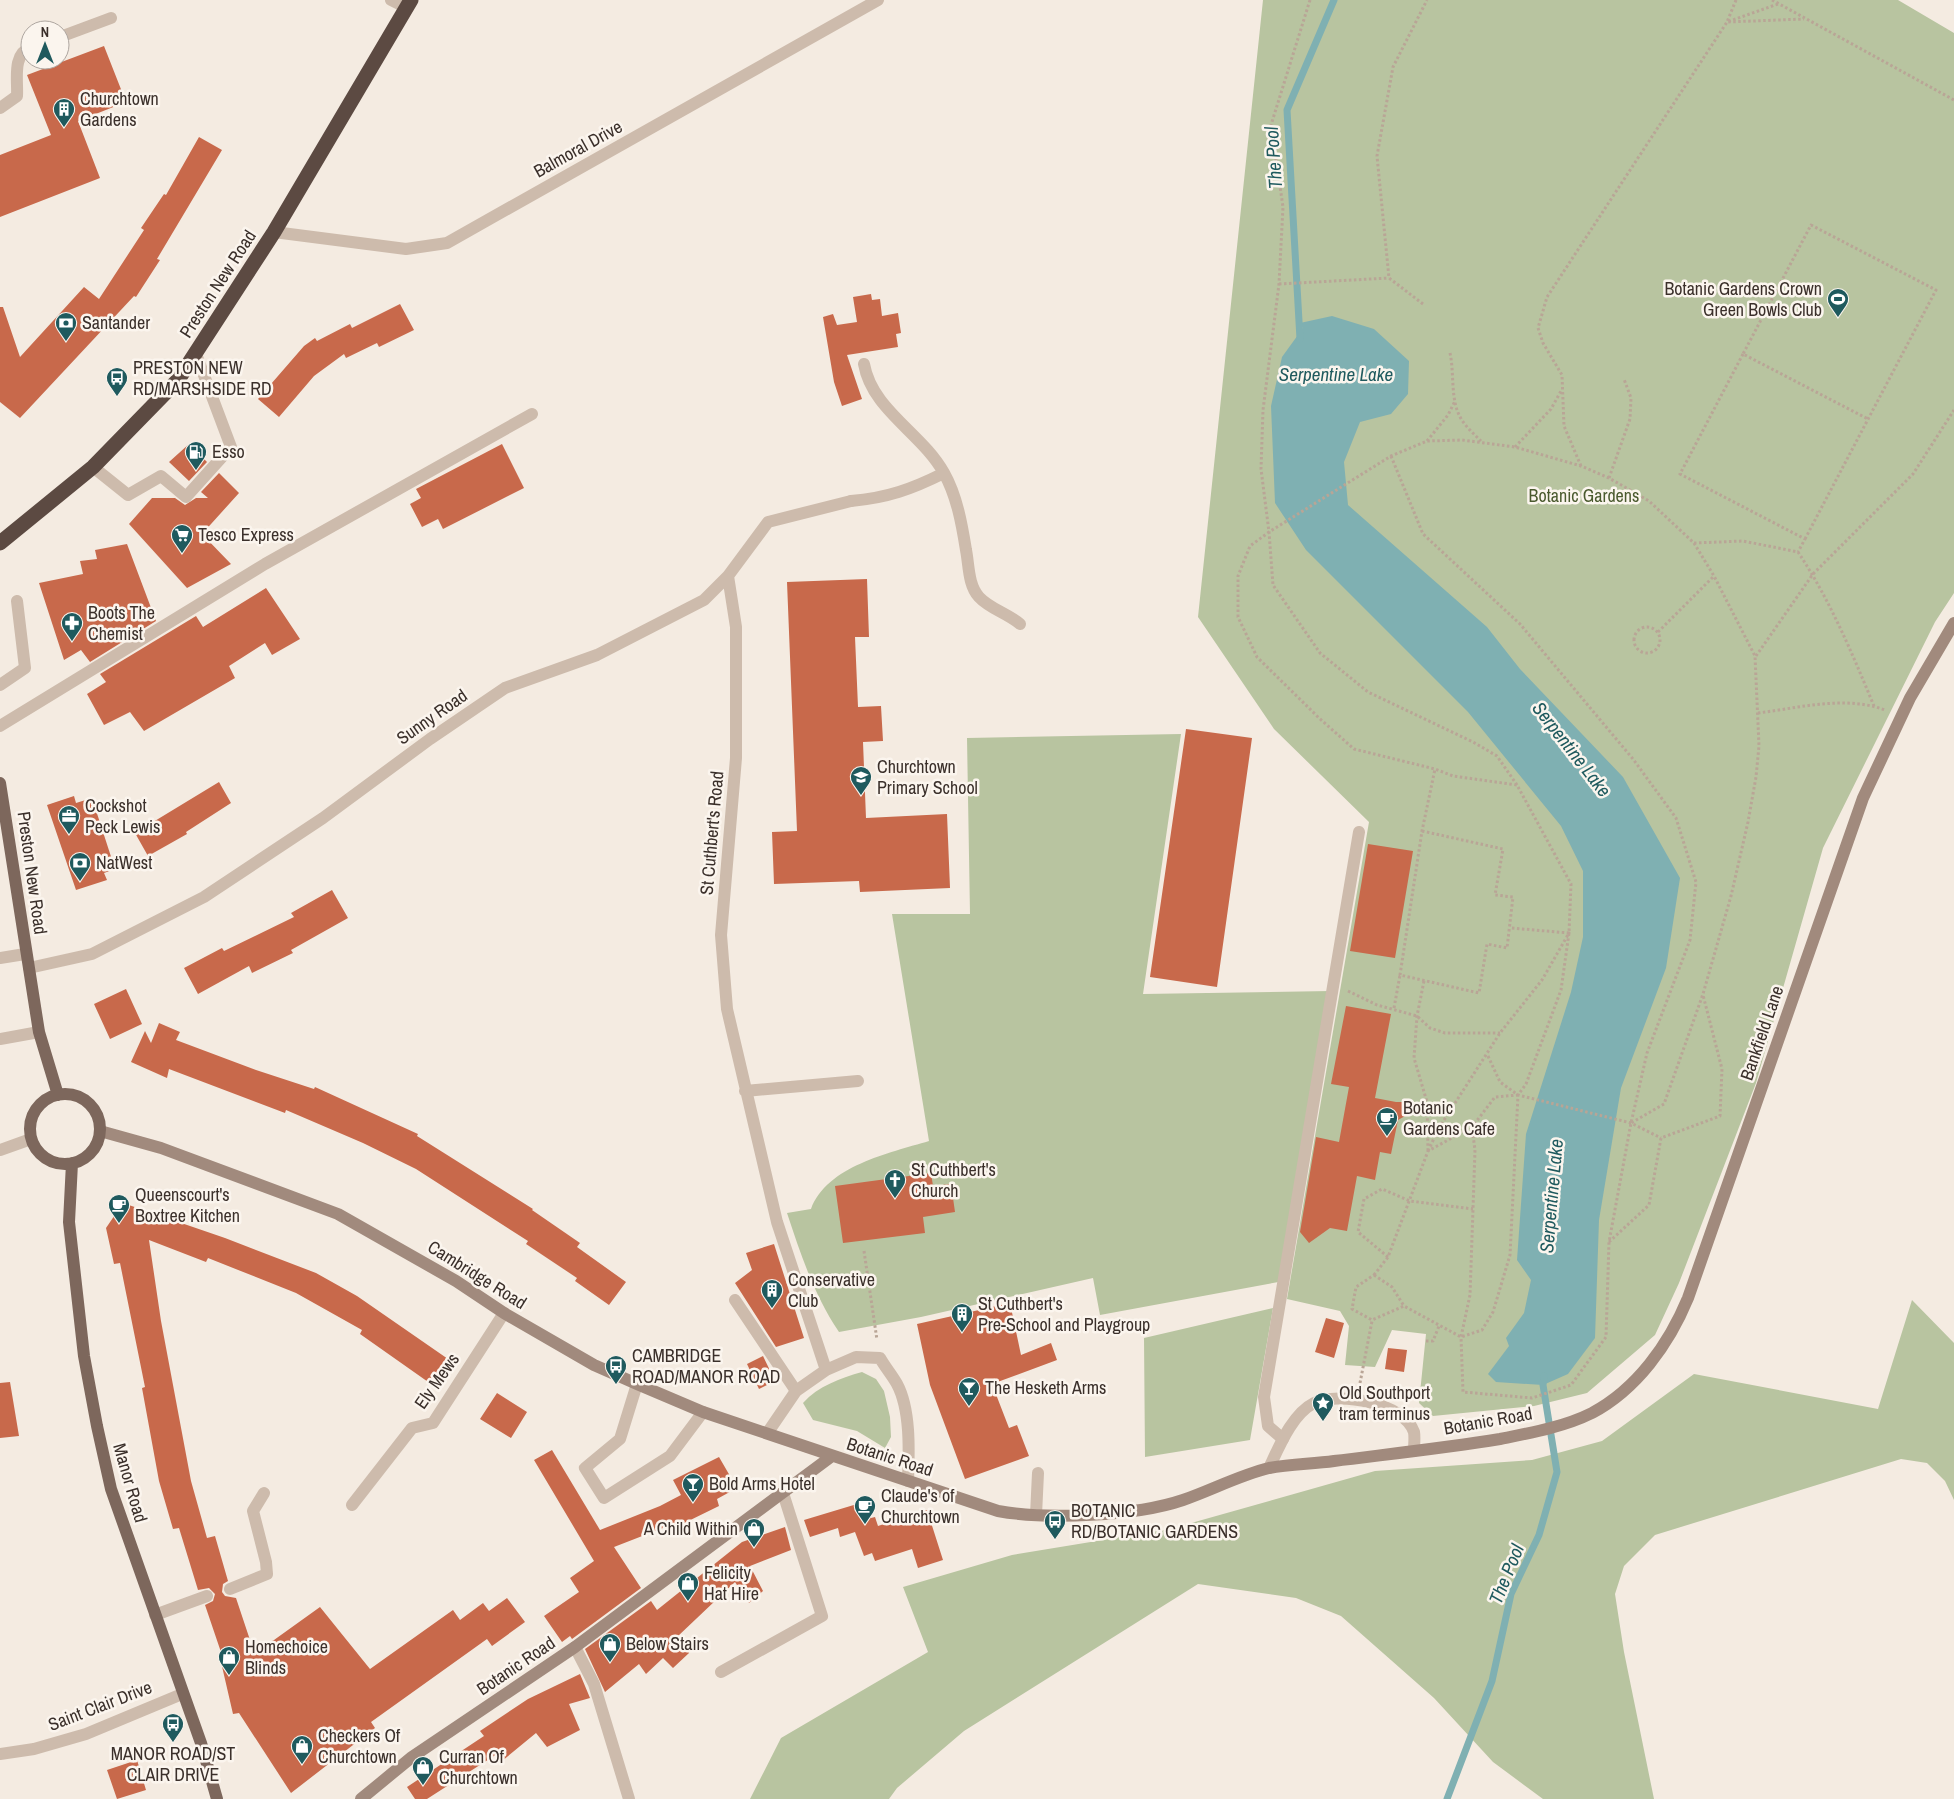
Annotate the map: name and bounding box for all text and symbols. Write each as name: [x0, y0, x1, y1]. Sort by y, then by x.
north arrow: [20, 20, 70, 70]
text: N: [41, 23, 49, 41]
place label: Churchtown Gardens: [80, 86, 159, 132]
building icon: Churchtown Gardens: [52, 97, 76, 128]
street label: Balmoral Drive: [529, 114, 627, 183]
water label: The Pool: [1258, 125, 1288, 190]
street label: Preston New Road: [173, 225, 262, 342]
place label: Botanic Gardens Crown Green Bowls Club: [1664, 276, 1822, 322]
sports icon: Botanic Gardens Crown Green Bowls Club: [1826, 287, 1850, 318]
place label: Santander: [82, 310, 150, 335]
bank icon: Santander: [54, 311, 78, 342]
place label: PRESTON NEW RD/MARSHSIDE RD: [133, 355, 272, 401]
water label: Serpentine Lake: [1279, 361, 1393, 387]
bus stop icon: PRESTON NEW RD/MARSHSIDE RD: [105, 366, 129, 397]
place label: Esso: [212, 439, 245, 464]
fuel station icon: Esso: [184, 440, 208, 471]
park label: Botanic Gardens: [1529, 483, 1639, 508]
place label: Tesco Express: [198, 522, 294, 547]
supermarket icon: Tesco Express: [170, 523, 194, 554]
place label: Boots The Chemist: [88, 600, 155, 646]
pharmacy icon: Boots The Chemist: [60, 611, 84, 642]
street label: Sunny Road: [391, 683, 472, 750]
water label: Serpentine Lake: [1527, 696, 1617, 802]
place label: Churchtown Primary School: [877, 754, 978, 800]
school or university icon: Churchtown Primary School: [849, 765, 873, 796]
street label: St Cuthbert's Road: [694, 770, 729, 896]
place label: Cockshot Peck Lewis: [85, 793, 160, 839]
office icon: Cockshot Peck Lewis: [57, 804, 81, 835]
street label: Preston New Road: [11, 810, 53, 936]
place label: NatWest: [96, 850, 152, 875]
bank icon: NatWest: [68, 851, 92, 882]
street label: Bankfield Lane: [1734, 982, 1789, 1083]
place label: Botanic Gardens Cafe: [1403, 1095, 1495, 1141]
cafe icon: Botanic Gardens Cafe: [1375, 1106, 1399, 1137]
water label: Serpentine Lake: [1533, 1138, 1569, 1254]
place label: St Cuthbert's Church: [911, 1157, 996, 1203]
church icon: St Cuthbert's Church: [883, 1168, 907, 1199]
place label: Queenscourt's Boxtree Kitchen: [135, 1182, 240, 1228]
cafe icon: Queenscourt's Boxtree Kitchen: [107, 1193, 131, 1224]
street label: Cambridge Road: [423, 1234, 532, 1315]
place label: Conservative Club: [788, 1267, 875, 1313]
building icon: Conservative Club: [760, 1278, 784, 1309]
place label: St Cuthbert's Pre-School and Playgroup: [978, 1291, 1150, 1337]
building icon: St Cuthbert's Pre-School and Playgroup: [950, 1302, 974, 1333]
place label: CAMBRIDGE ROAD/MANOR ROAD: [632, 1343, 780, 1389]
street label: Ely Mews: [408, 1348, 465, 1414]
bus stop icon: CAMBRIDGE ROAD/MANOR ROAD: [604, 1354, 628, 1385]
place label: The Hesketh Arms: [985, 1375, 1106, 1400]
bar icon: The Hesketh Arms: [957, 1376, 981, 1407]
place label: Old Southport tram terminus: [1339, 1380, 1430, 1426]
place icon: Old Southport tram terminus: [1311, 1391, 1335, 1422]
street label: Botanic Road: [1442, 1400, 1534, 1441]
street label: Botanic Road: [844, 1431, 937, 1482]
street label: Manor Road: [107, 1440, 154, 1525]
place label: Bold Arms Hotel: [709, 1471, 815, 1496]
bar icon: Bold Arms Hotel: [681, 1472, 705, 1503]
place label: Claude's of Churchtown: [881, 1483, 960, 1529]
cafe icon: Claude's of Churchtown: [853, 1494, 877, 1525]
place label: BOTANIC RD/BOTANIC GARDENS: [1071, 1498, 1238, 1544]
bus stop icon: BOTANIC RD/BOTANIC GARDENS: [1043, 1509, 1067, 1540]
place label: A Child Within: [643, 1516, 738, 1541]
shop icon: A Child Within: [742, 1517, 766, 1548]
water label: The Pool: [1482, 1540, 1530, 1608]
place label: Felicity Hat Hire: [704, 1560, 759, 1606]
shop icon: Felicity Hat Hire: [676, 1571, 700, 1602]
street label: Botanic Road: [472, 1630, 560, 1701]
place label: Below Stairs: [626, 1631, 709, 1656]
shop icon: Below Stairs: [598, 1632, 622, 1663]
place label: Homechoice Blinds: [245, 1634, 328, 1680]
shop icon: Homechoice Blinds: [217, 1645, 241, 1676]
street label: Saint Clair Drive: [44, 1674, 155, 1737]
bus stop icon: MANOR ROAD/ST CLAIR DRIVE: [161, 1712, 185, 1743]
place label: Checkers Of Churchtown: [318, 1723, 401, 1769]
shop icon: Checkers Of Churchtown: [290, 1734, 314, 1765]
place label: MANOR ROAD/ST CLAIR DRIVE: [111, 1741, 235, 1787]
place label: Curran Of Churchtown: [439, 1744, 518, 1790]
shop icon: Curran Of Churchtown: [411, 1755, 435, 1786]

